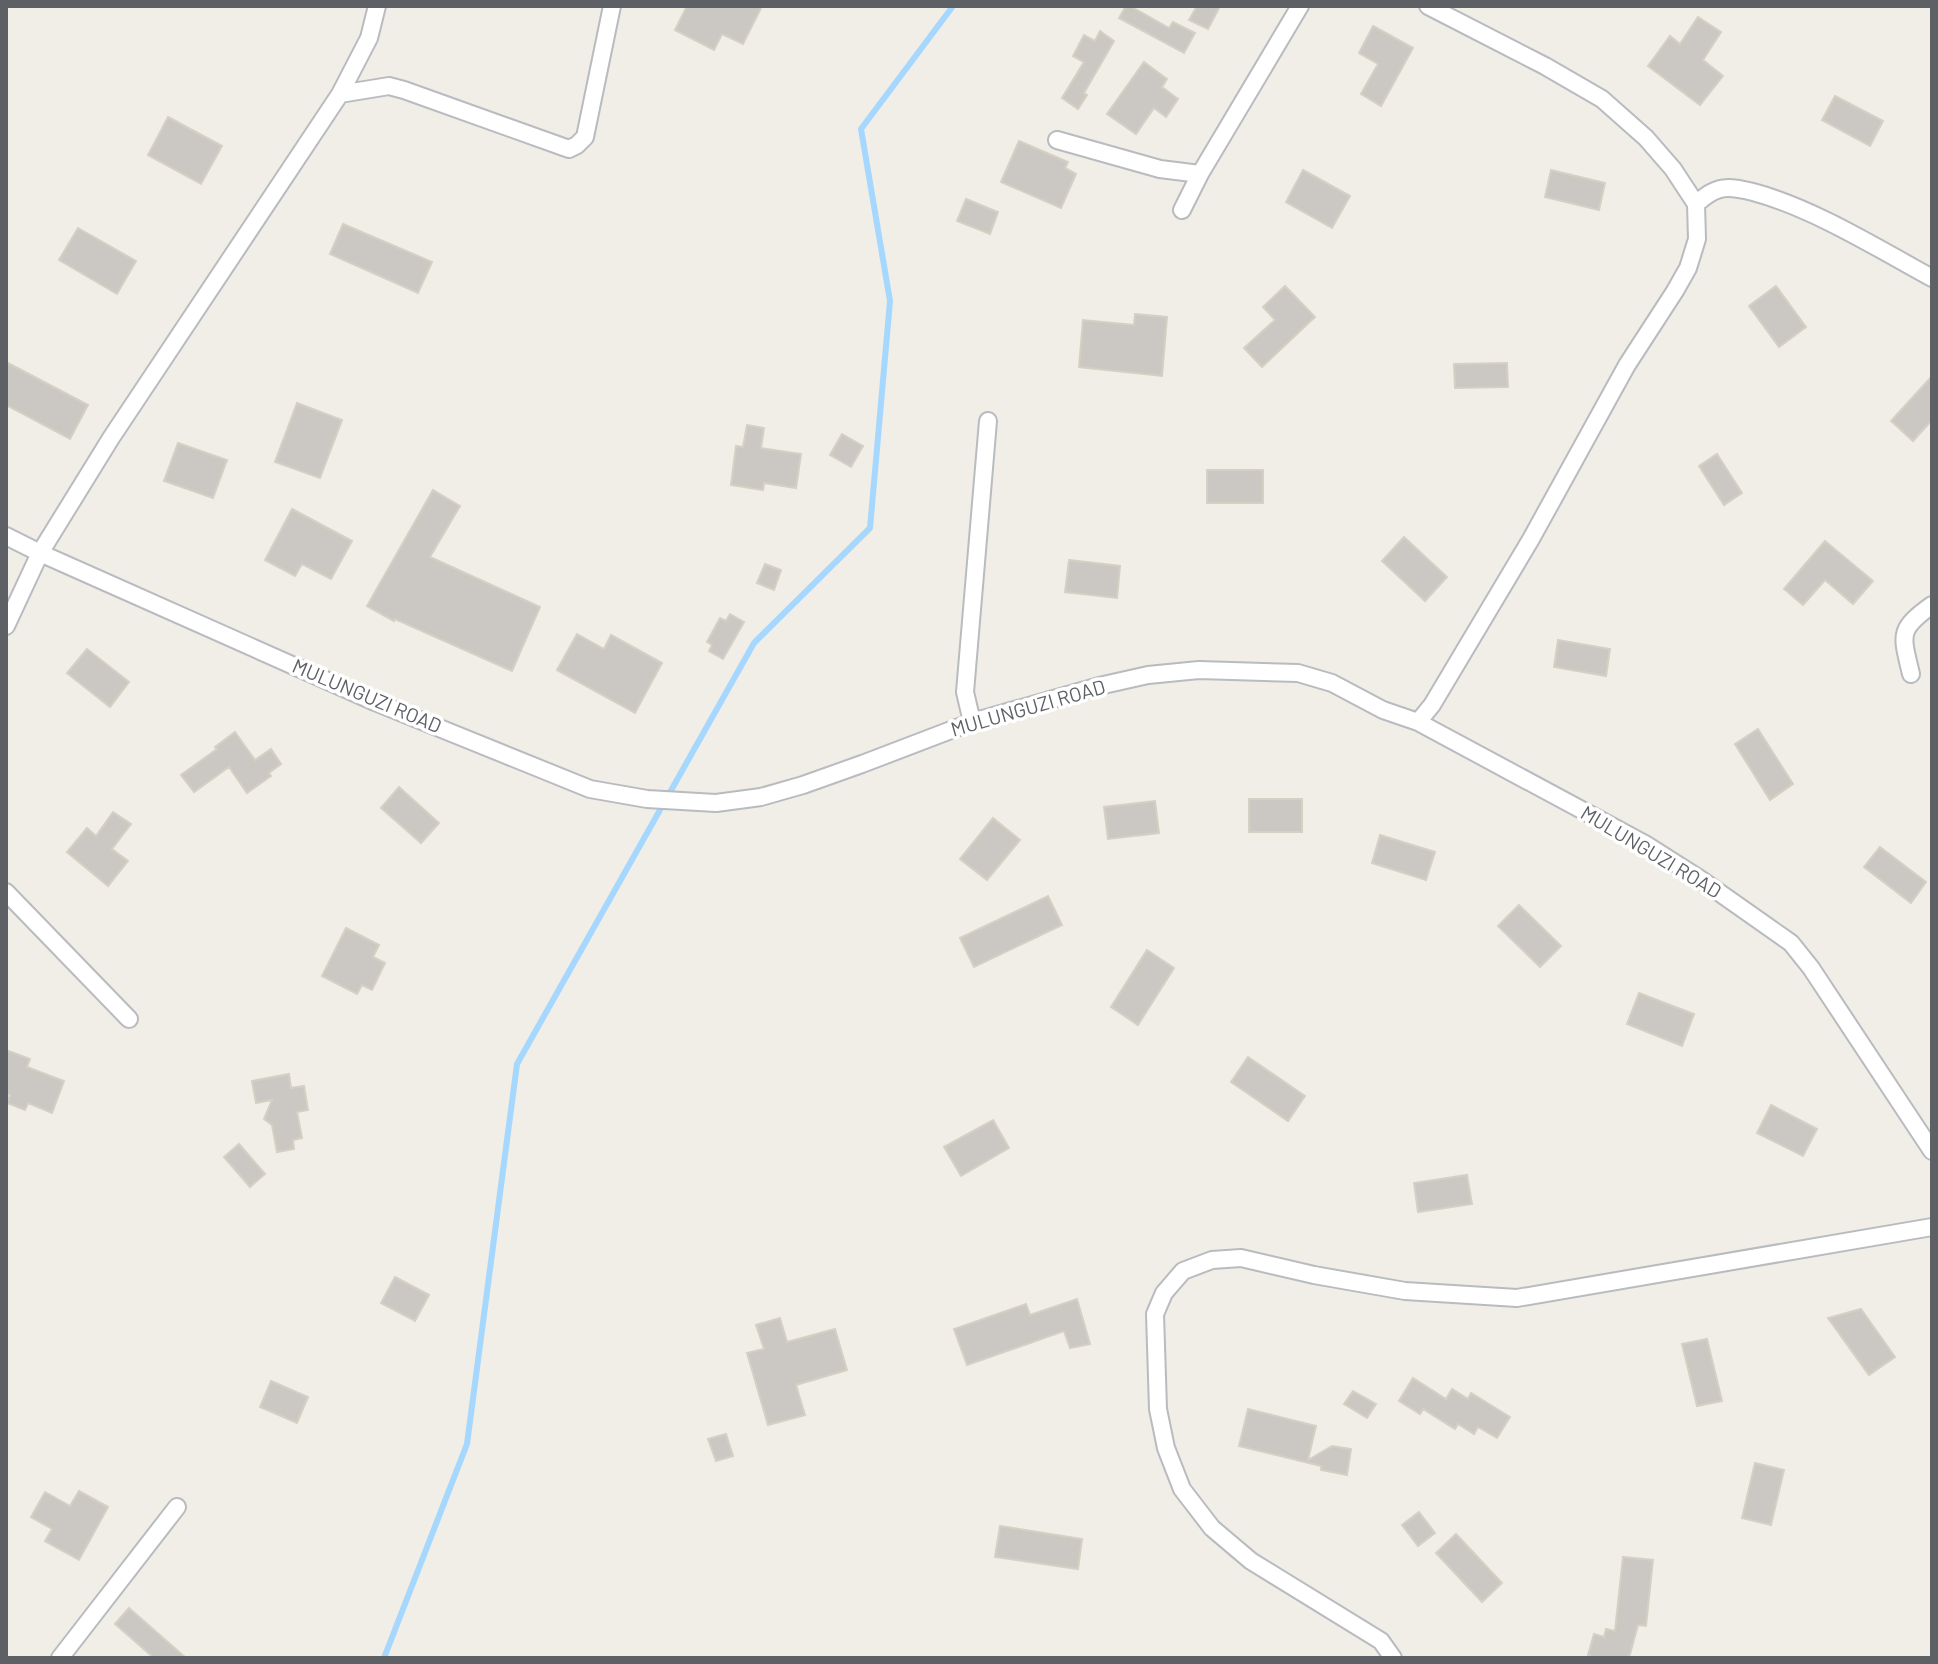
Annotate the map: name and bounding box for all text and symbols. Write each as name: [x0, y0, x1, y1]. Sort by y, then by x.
street label: MULUNGUZI ROAD: [289, 653, 446, 737]
street label: MULUNGUZI ROAD: [948, 674, 1108, 741]
street label: MULUNGUZI ROAD: [1577, 800, 1726, 903]

